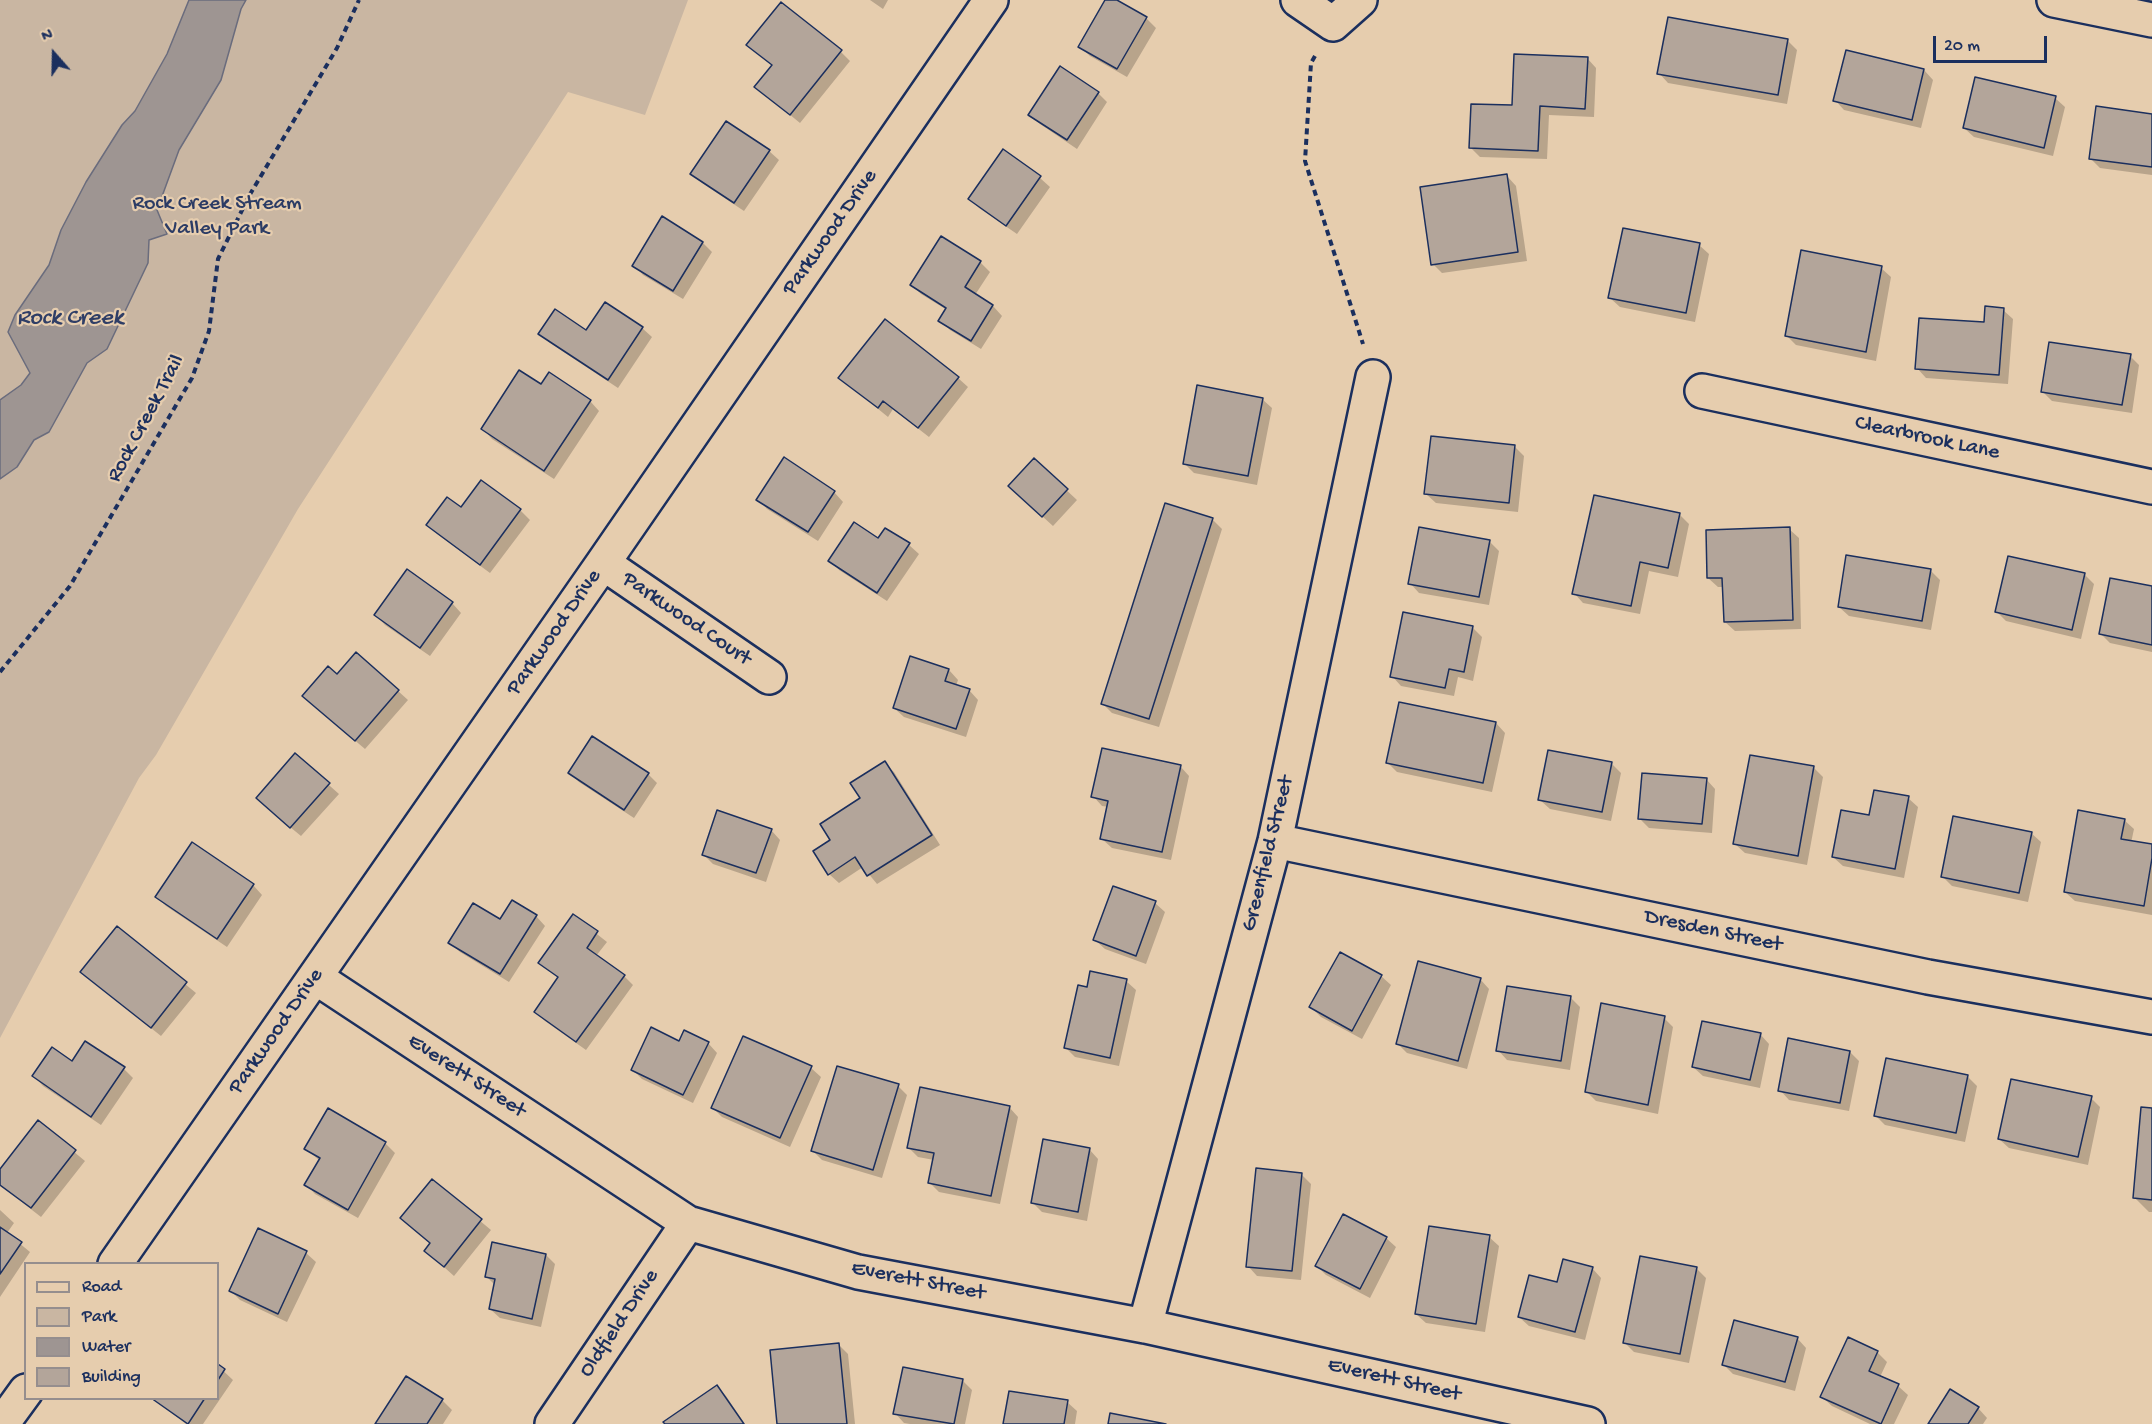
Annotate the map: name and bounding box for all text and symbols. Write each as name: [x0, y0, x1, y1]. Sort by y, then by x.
north arrow: [24, 24, 84, 84]
scale bar: [1936, 24, 2050, 62]
text: N: [40, 26, 56, 47]
text: 20 m: [1944, 36, 1980, 57]
street label: Parkwood Drive: [778, 165, 884, 301]
park label: Rock Creek Stream Valley Park: [132, 192, 302, 243]
water label: Rock Creek: [17, 305, 123, 333]
street label: Rock Creek Trail: [102, 351, 192, 487]
street label: Clearbrook Lane: [1852, 411, 2002, 467]
street label: Parkwood Drive: [502, 565, 608, 701]
street label: Parkwood Court: [616, 567, 756, 673]
street label: Greenfield Street: [1237, 774, 1301, 934]
street label: Dresden Street: [1642, 905, 1784, 959]
street label: Parkwood Drive: [224, 964, 330, 1100]
street label: Everett Street: [402, 1029, 530, 1125]
street label: Everett Street: [849, 1256, 987, 1308]
legend: [24, 1262, 219, 1400]
street label: Oldfield Drive: [574, 1265, 666, 1383]
text: Road: [82, 1277, 121, 1298]
text: Park: [82, 1307, 116, 1328]
text: Water: [82, 1337, 130, 1358]
street label: Everett Street: [1325, 1353, 1463, 1409]
text: Building: [82, 1367, 141, 1388]

